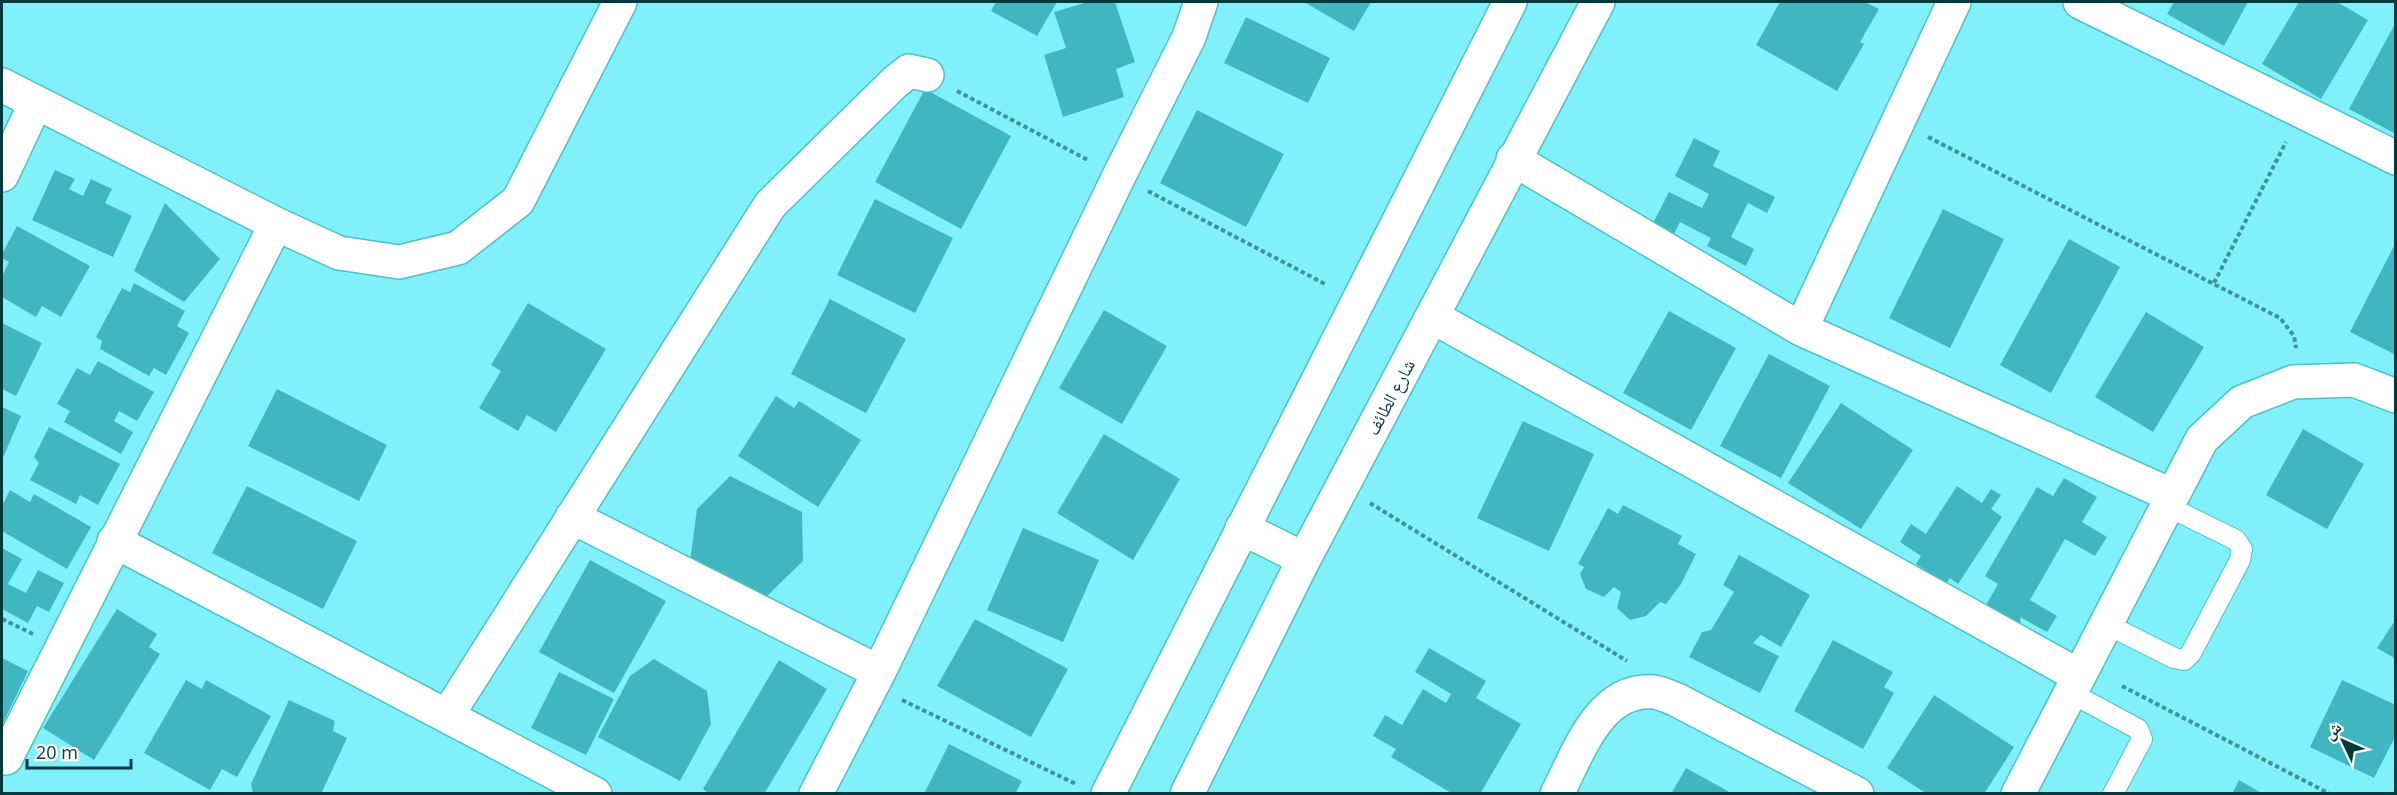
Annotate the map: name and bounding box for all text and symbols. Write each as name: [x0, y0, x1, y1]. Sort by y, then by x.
street label: شارع الطائف: [1360, 355, 1420, 439]
north arrow: [2313, 711, 2373, 771]
text: ش: [2318, 717, 2346, 744]
scale bar: [27, 732, 130, 770]
text: 20 m: [36, 740, 78, 764]

